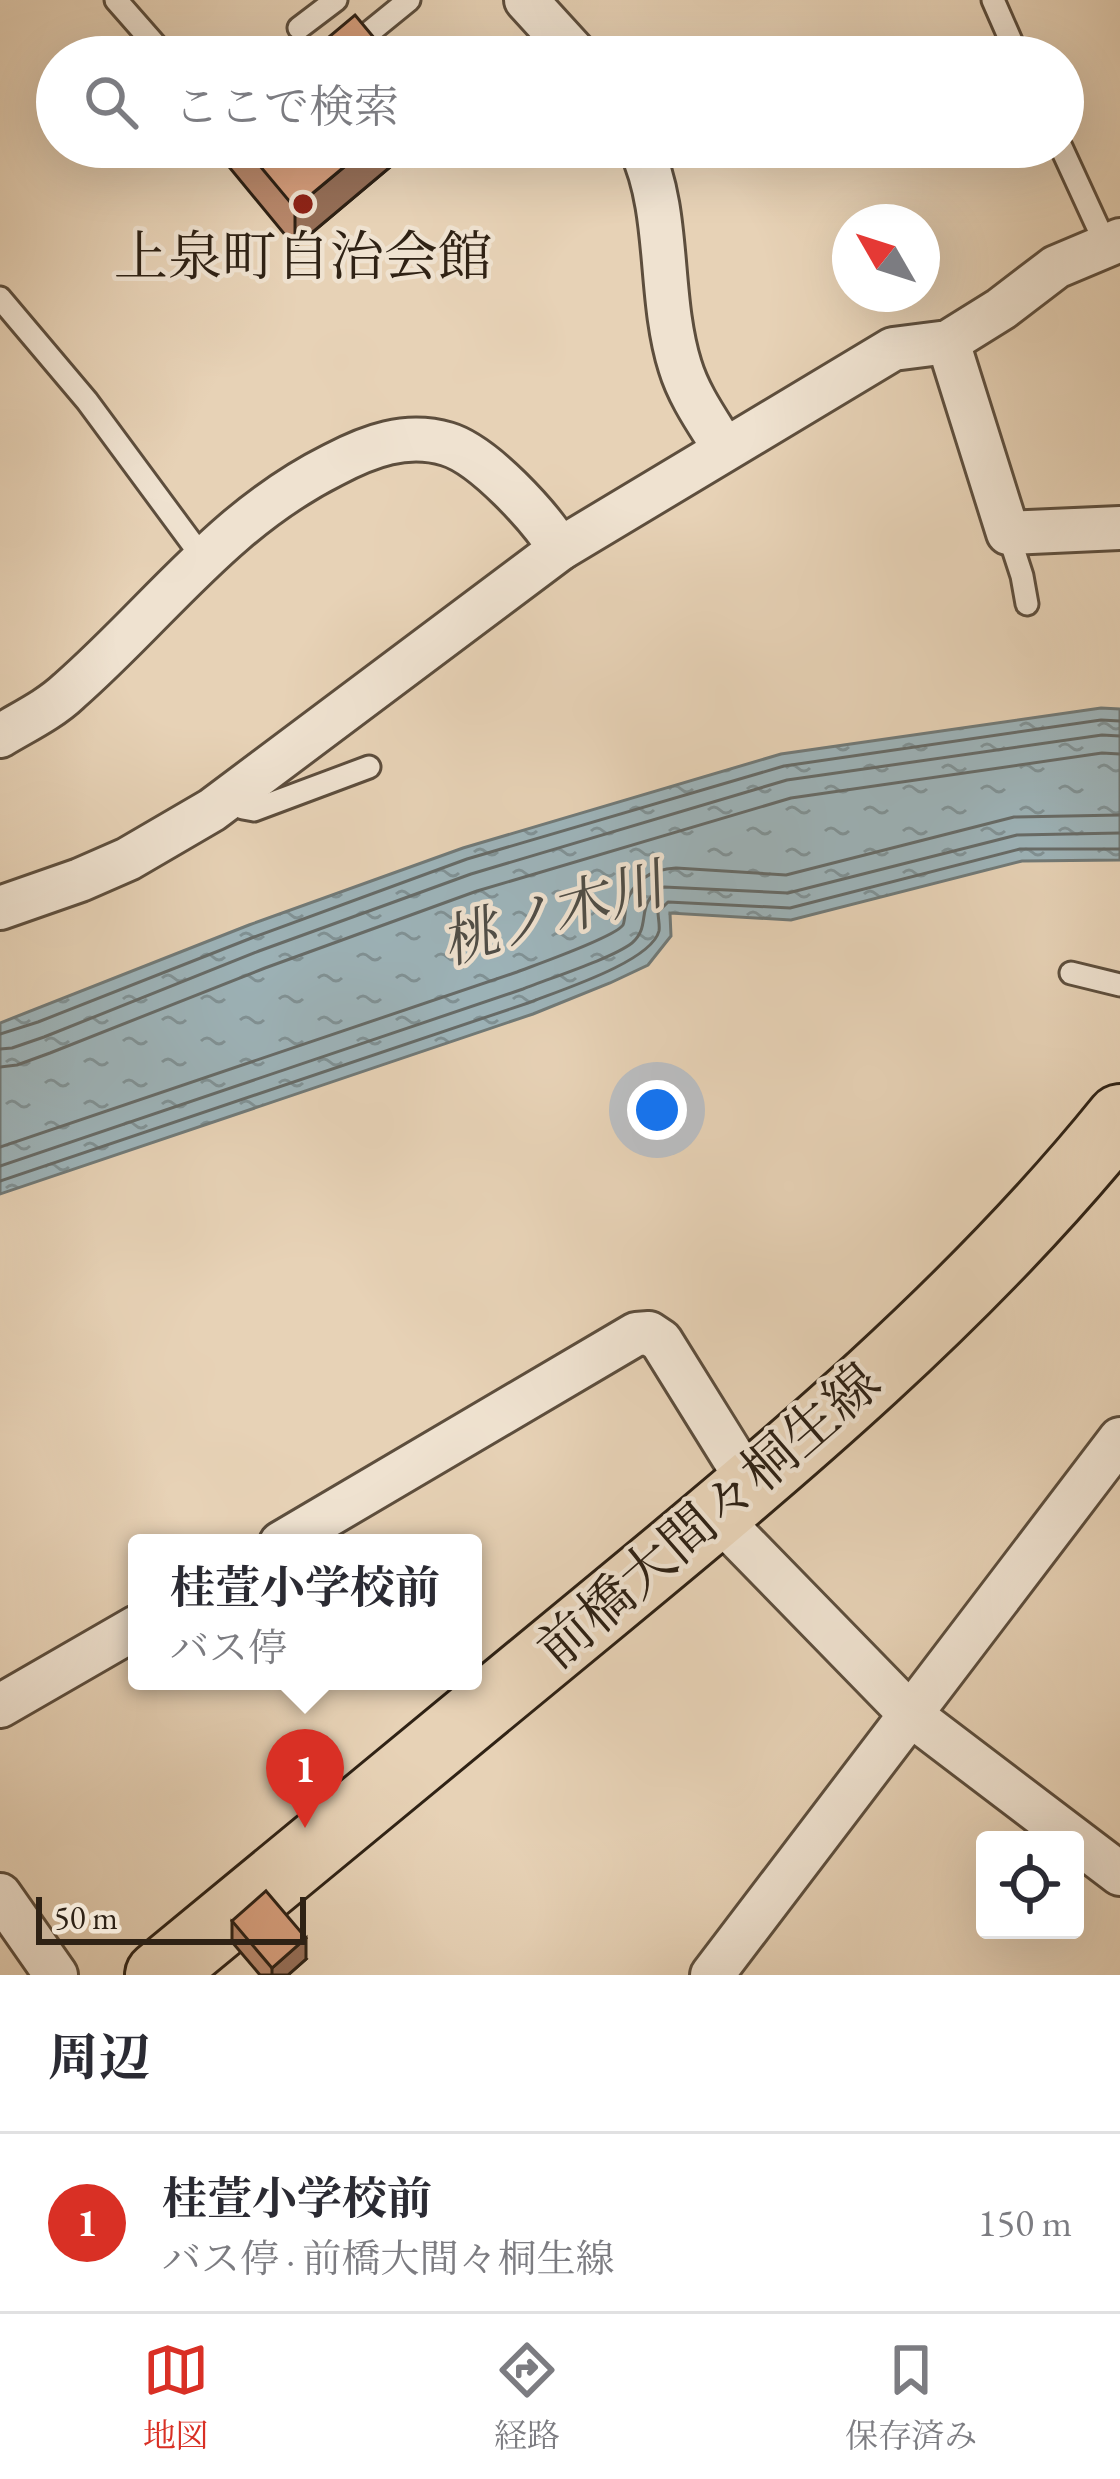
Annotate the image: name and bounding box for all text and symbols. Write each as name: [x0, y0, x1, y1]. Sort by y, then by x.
search box: [36, 36, 1084, 168]
icon: search: [78, 69, 144, 135]
text: ここで検索: [174, 77, 399, 135]
marker: 上泉町自治会館: [290, 191, 316, 217]
north arrow: [832, 204, 940, 312]
place label: 上泉町自治会館: [114, 221, 492, 291]
water label: 桃ノ木川: [432, 844, 678, 980]
your location: [627, 1080, 687, 1140]
street label: 前橋大間々桐生線: [522, 1347, 894, 1683]
popup: [128, 1534, 482, 1690]
text: 桂萱小学校前: [170, 1558, 440, 1616]
text: バス停: [170, 1622, 287, 1673]
pin: 1: [266, 1729, 344, 1828]
map controls: [976, 1831, 1084, 1939]
button: locate: [976, 1831, 1084, 1939]
scale bar: [36, 1891, 306, 1944]
text: 50 m: [54, 1896, 118, 1939]
text: 周辺: [48, 2024, 150, 2090]
text: 桂萱小学校前: [162, 2169, 432, 2227]
text: 1: [77, 2197, 97, 2248]
text: 150 m: [978, 2197, 1072, 2248]
text: バス停 · 前橋大間々桐生線: [162, 2233, 614, 2284]
tab: 地図: [143, 2337, 209, 2457]
tab: 経路: [494, 2337, 560, 2457]
tab: 保存済み: [845, 2337, 977, 2457]

